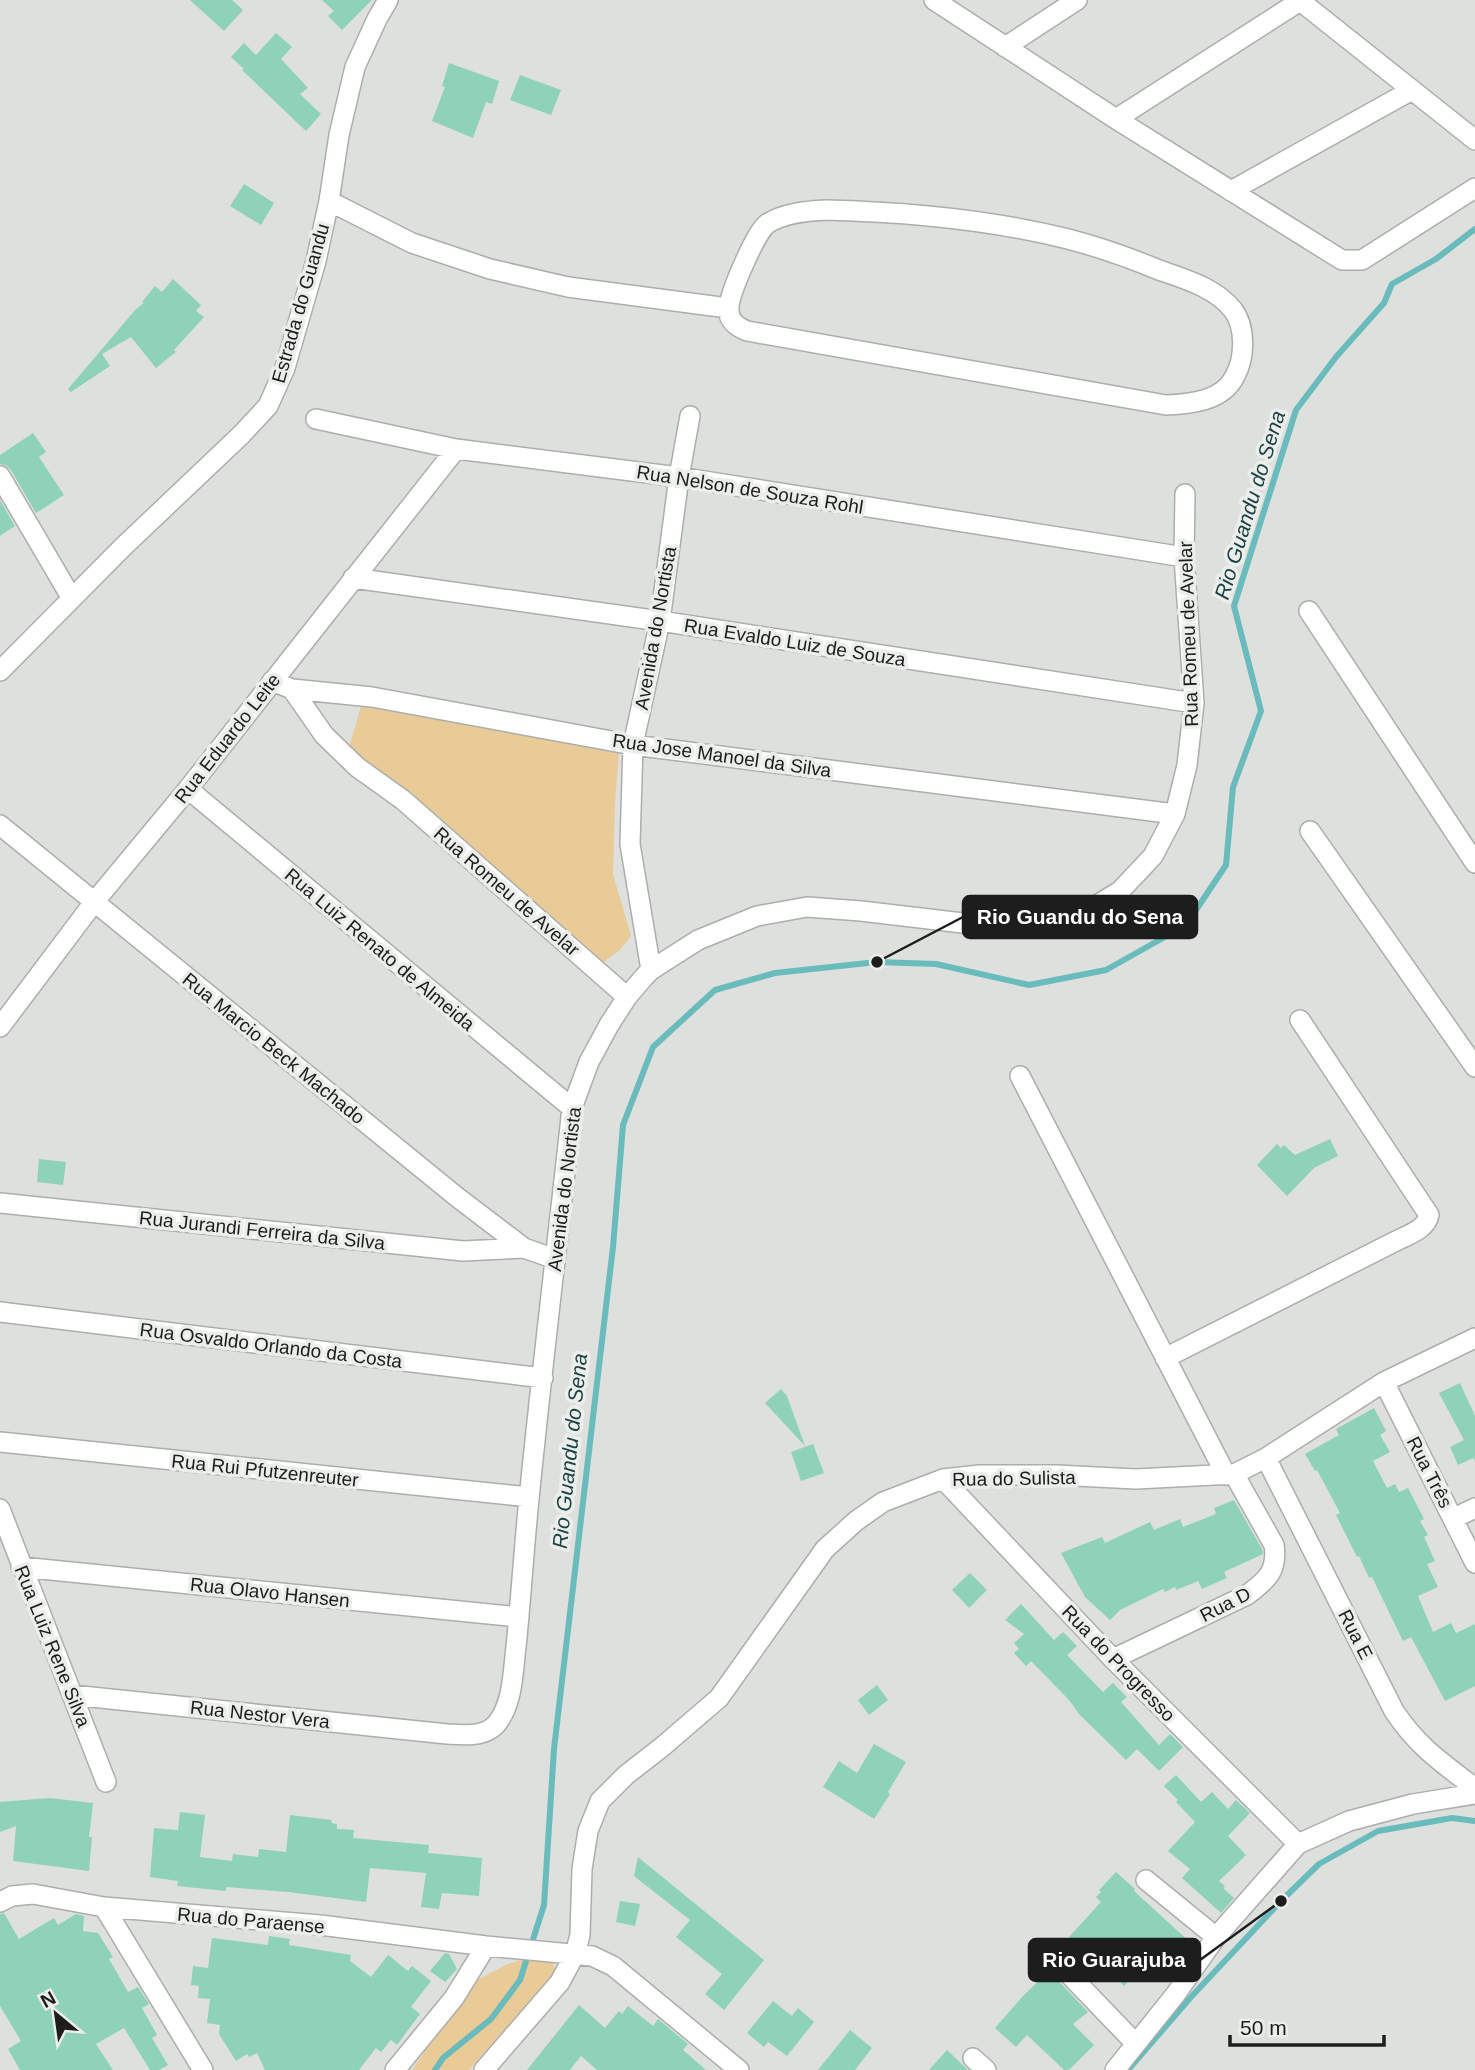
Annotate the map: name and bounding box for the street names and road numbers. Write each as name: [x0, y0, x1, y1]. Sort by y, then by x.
street label: Estrada do Guandu: [268, 221, 333, 385]
street label: Rua Nelson de Souza Rohl: [635, 461, 865, 518]
street label: Rua Romeu de Avelar: [1175, 540, 1202, 727]
street label: Avenida do Nortista: [631, 544, 680, 711]
street label: Rua Evaldo Luiz de Souza: [683, 615, 908, 670]
street label: Rua Eduardo Leite: [170, 669, 284, 807]
street label: Rua Jose Manoel da Silva: [611, 730, 833, 781]
street label: Rua Romeu de Avelar: [430, 823, 584, 961]
street label: Rua Luiz Renato de Almeida: [281, 864, 479, 1035]
street label: Rua Marcio Beck Machado: [178, 968, 369, 1128]
street label: Avenida do Nortista: [544, 1105, 585, 1272]
street label: Rua Jurandi Ferreira da Silva: [138, 1207, 386, 1254]
street label: Rua Osvaldo Orlando da Costa: [139, 1319, 404, 1372]
street label: Rua Três: [1403, 1433, 1456, 1511]
street label: Rua Rui Pfutzenreuter: [170, 1450, 360, 1491]
street label: Rua do Sulista: [952, 1467, 1076, 1490]
street label: Rua Luiz Rene Silva: [11, 1562, 95, 1730]
street label: Rua Olavo Hansen: [189, 1574, 351, 1611]
street label: Rua D: [1196, 1583, 1254, 1626]
street label: Rua do Progresso: [1058, 1601, 1179, 1726]
street label: Rua E: [1334, 1606, 1377, 1663]
street label: Rua Nestor Vera: [189, 1697, 331, 1732]
street label: Rua do Paraense: [176, 1904, 326, 1937]

